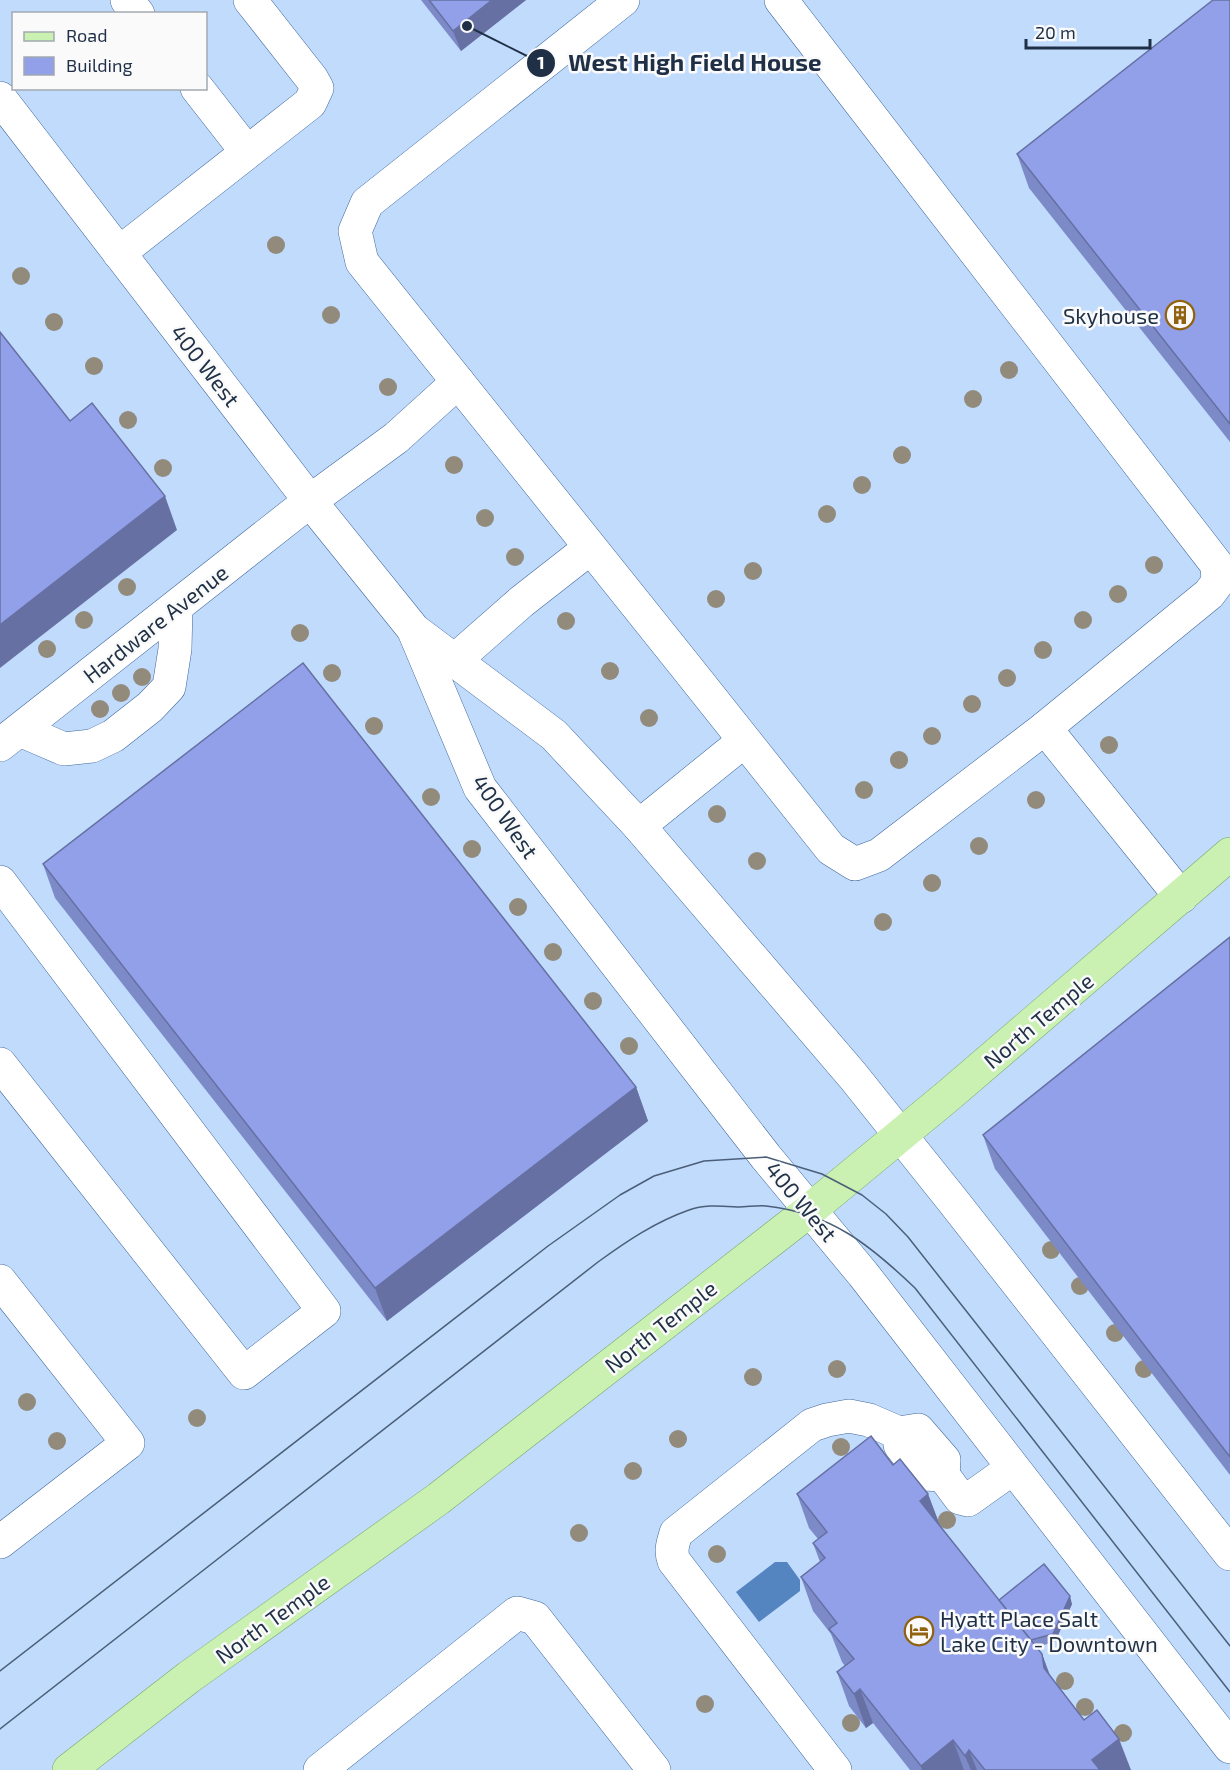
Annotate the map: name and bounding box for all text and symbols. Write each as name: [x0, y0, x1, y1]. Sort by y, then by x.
legend: [12, 12, 207, 90]
scale bar: [1026, 12, 1150, 50]
text: 20 m: [1035, 21, 1076, 43]
text: Road: [66, 24, 107, 46]
callout: West High Field House: [526, 42, 833, 84]
text: West High Field House: [568, 47, 822, 76]
text: 1: [537, 51, 545, 73]
text: Building: [66, 54, 133, 76]
building icon: Skyhouse: [1164, 299, 1196, 331]
place label: Skyhouse: [1063, 302, 1159, 328]
street label: 400 West: [166, 319, 246, 411]
street label: Hardware Avenue: [77, 558, 233, 688]
street label: 400 West: [468, 769, 544, 863]
street label: North Temple: [978, 967, 1098, 1073]
street label: 400 West: [761, 1156, 843, 1246]
street label: North Temple: [599, 1274, 721, 1378]
street label: North Temple: [210, 1568, 334, 1668]
place label: Hyatt Place Salt Lake City - Downtown: [940, 1605, 1158, 1656]
hotel icon: Hyatt Place Salt Lake City - Downtown: [903, 1615, 935, 1647]

